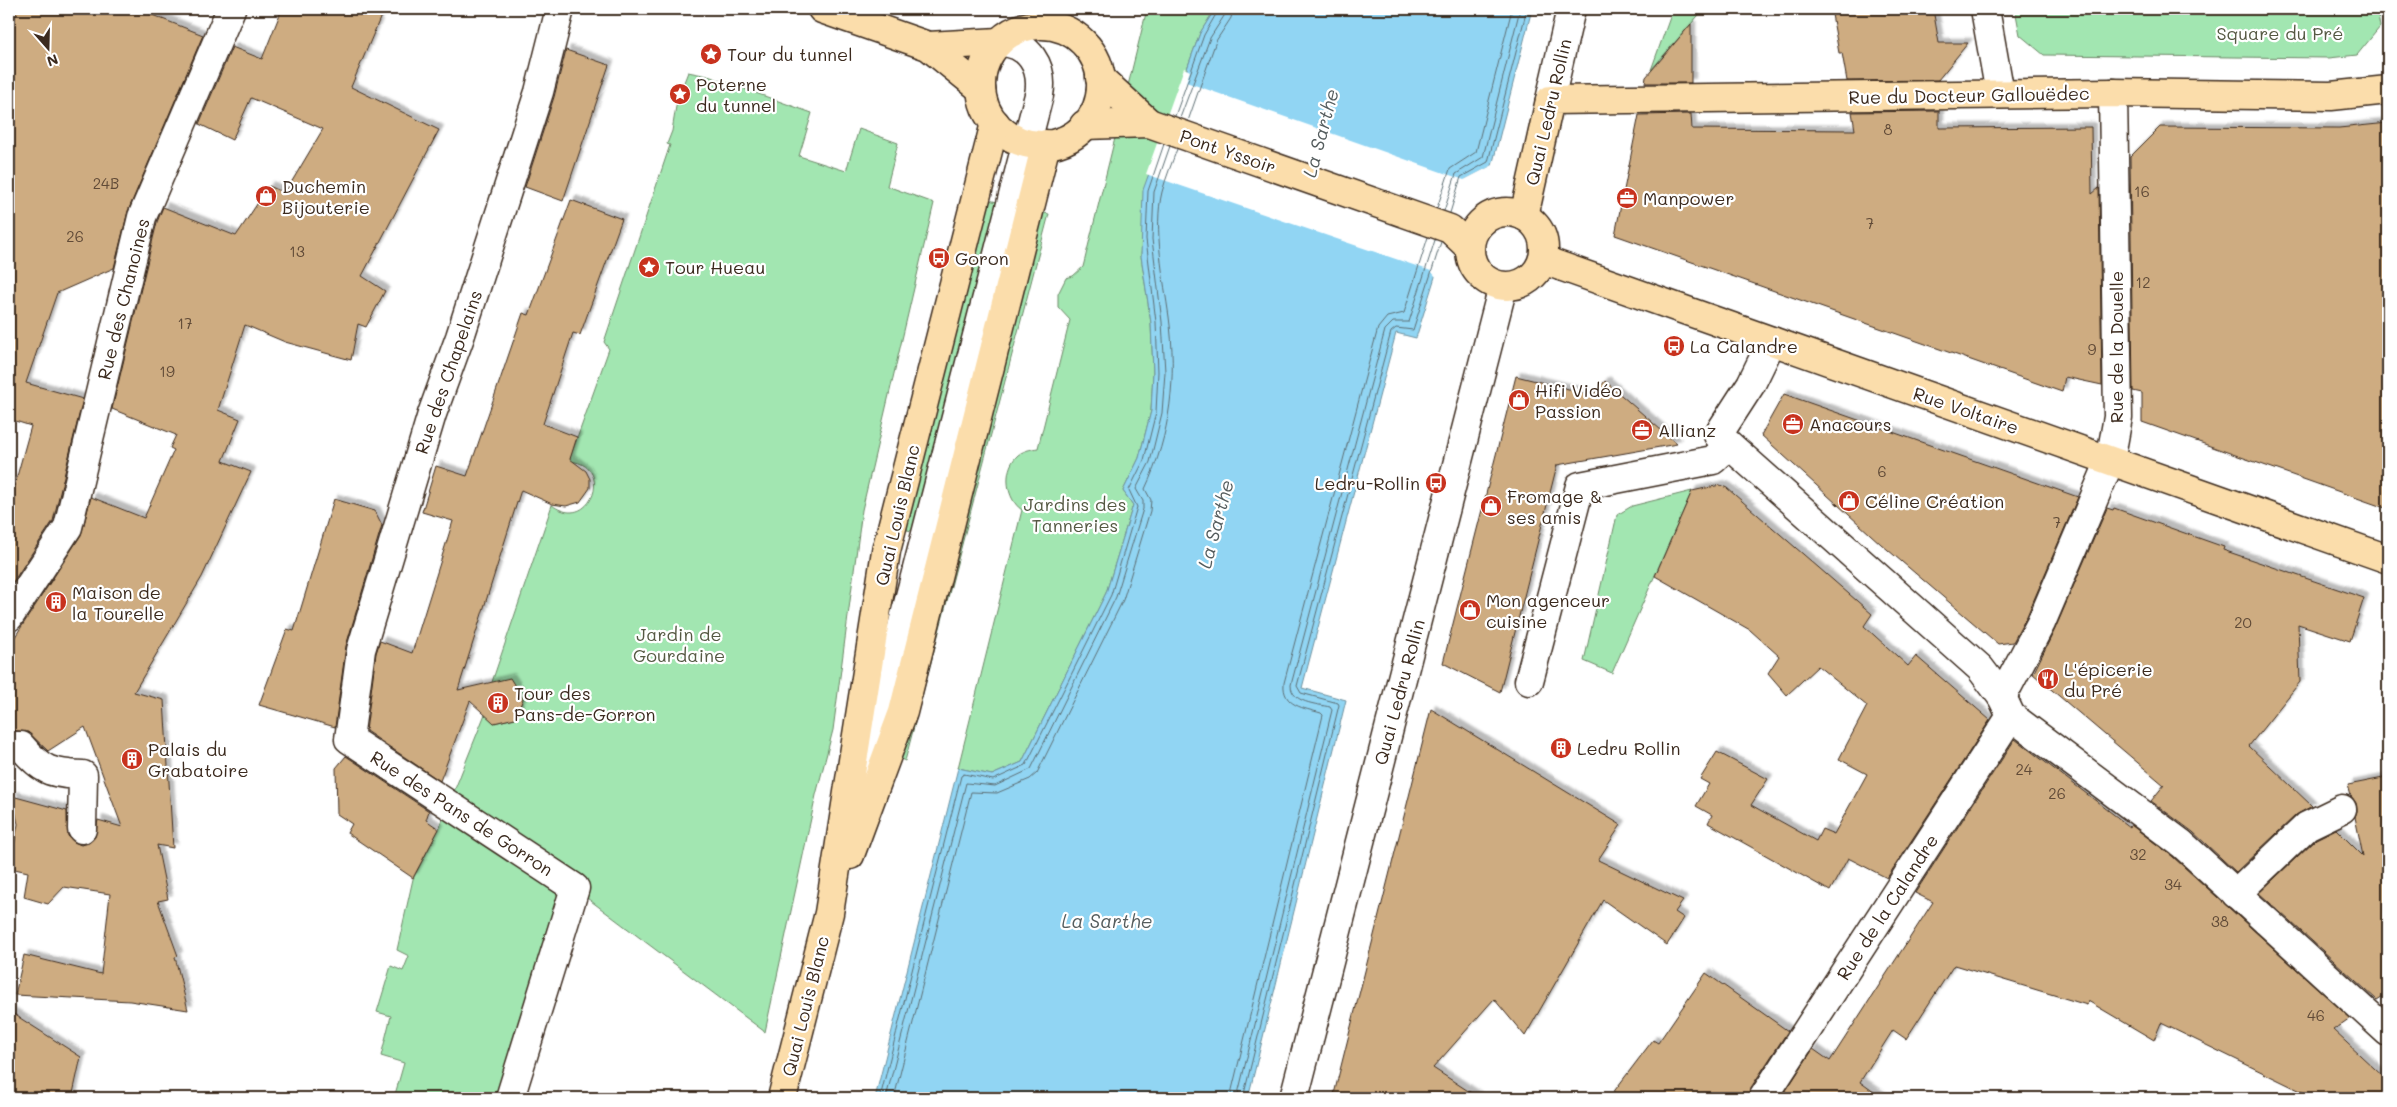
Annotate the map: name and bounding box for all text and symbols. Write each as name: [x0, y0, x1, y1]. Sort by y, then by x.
park label: Square du Pré: [2217, 21, 2343, 45]
north arrow: [22, 22, 72, 72]
street label: Quai Ledru Rollin: [1519, 36, 1577, 188]
place icon: Tour du tunnel: [699, 42, 723, 66]
place label: Tour du tunnel: [727, 42, 853, 66]
text: N: [44, 50, 61, 71]
place label: Poterne du tunnel: [696, 72, 776, 117]
street label: Rue du Docteur Gallouëdec: [1848, 81, 2090, 109]
place icon: Poterne du tunnel: [668, 82, 692, 106]
water label: La Sarthe: [1296, 86, 1344, 180]
house number: 8: [1883, 119, 1893, 139]
street label: Pont Yssoir: [1177, 123, 1279, 179]
house number: 24B: [93, 173, 119, 193]
place label: Duchemin Bijouterie: [282, 174, 370, 219]
house number: 16: [2134, 181, 2150, 201]
shop icon: Duchemin Bijouterie: [254, 184, 278, 208]
office icon: Manpower: [1615, 186, 1639, 210]
place label: Manpower: [1643, 186, 1734, 210]
house number: 7: [1866, 213, 1874, 233]
street label: Rue des Chanoines: [91, 216, 155, 382]
house number: 26: [66, 226, 84, 246]
house number: 13: [289, 241, 305, 261]
bus stop icon: Goron: [927, 246, 951, 270]
place label: Goron: [955, 246, 1009, 270]
place icon: Tour Hueau: [637, 255, 661, 279]
place label: Tour Hueau: [665, 255, 765, 279]
street label: Rue de la Douelle: [2104, 271, 2128, 423]
house number: 12: [2135, 272, 2151, 292]
street label: Rue des Chapelains: [409, 287, 487, 457]
house number: 17: [177, 313, 193, 333]
bus stop icon: La Calandre: [1662, 334, 1686, 358]
place label: La Calandre: [1690, 334, 1798, 358]
house number: 9: [2088, 339, 2097, 359]
house number: 19: [159, 361, 175, 381]
place label: Hifi Vidéo Passion: [1535, 378, 1622, 423]
street label: Rue Voltaire: [1910, 381, 2022, 439]
shop icon: Hifi Vidéo Passion: [1507, 388, 1531, 412]
office icon: Anacours: [1781, 412, 1805, 436]
place label: Anacours: [1809, 412, 1892, 436]
office icon: Allianz: [1630, 418, 1654, 442]
place label: Allianz: [1658, 418, 1716, 442]
street label: Quai Louis Blanc: [869, 442, 925, 588]
house number: 6: [1877, 461, 1887, 481]
place label: Ledru-Rollin: [1315, 471, 1420, 495]
bus stop icon: Ledru-Rollin: [1424, 471, 1448, 495]
water label: La Sarthe: [1191, 477, 1239, 571]
place label: Fromage & ses amis: [1507, 484, 1603, 529]
shop icon: Céline Création: [1837, 489, 1861, 513]
place label: Céline Création: [1865, 489, 2004, 513]
park label: Jardins des Tanneries: [1024, 492, 1126, 537]
shop icon: Fromage & ses amis: [1479, 494, 1503, 518]
house number: 7: [2053, 512, 2061, 532]
place label: Maison de la Tourelle: [72, 580, 164, 625]
place label: Mon agenceur cuisine: [1486, 588, 1610, 633]
building icon: Maison de la Tourelle: [44, 590, 68, 614]
shop icon: Mon agenceur cuisine: [1458, 598, 1482, 622]
house number: 20: [2234, 612, 2252, 632]
street label: Quai Ledru Rollin: [1368, 617, 1430, 767]
park label: Jardin de Gourdaine: [633, 622, 725, 667]
place label: L'épicerie du Pré: [2064, 657, 2153, 702]
restaurant icon: L'épicerie du Pré: [2036, 667, 2060, 691]
place label: Tour des Pans-de-Gorron: [514, 681, 655, 726]
building icon: Tour des Pans-de-Gorron: [486, 691, 510, 715]
building icon: Ledru Rollin: [1549, 736, 1573, 760]
place label: Ledru Rollin: [1577, 736, 1680, 760]
place label: Palais du Grabatoire: [148, 737, 249, 782]
street label: Rue des Pans de Gorron: [366, 745, 558, 881]
building icon: Palais du Grabatoire: [120, 747, 144, 771]
house number: 24: [2015, 759, 2033, 779]
house number: 26: [2048, 783, 2066, 803]
street label: Rue de la Calandre: [1831, 829, 1943, 985]
house number: 32: [2129, 844, 2147, 864]
house number: 34: [2164, 874, 2182, 894]
water label: La Sarthe: [1062, 908, 1152, 933]
house number: 38: [2211, 911, 2229, 931]
street label: Quai Louis Blanc: [776, 933, 834, 1079]
house number: 46: [2307, 1005, 2325, 1025]

